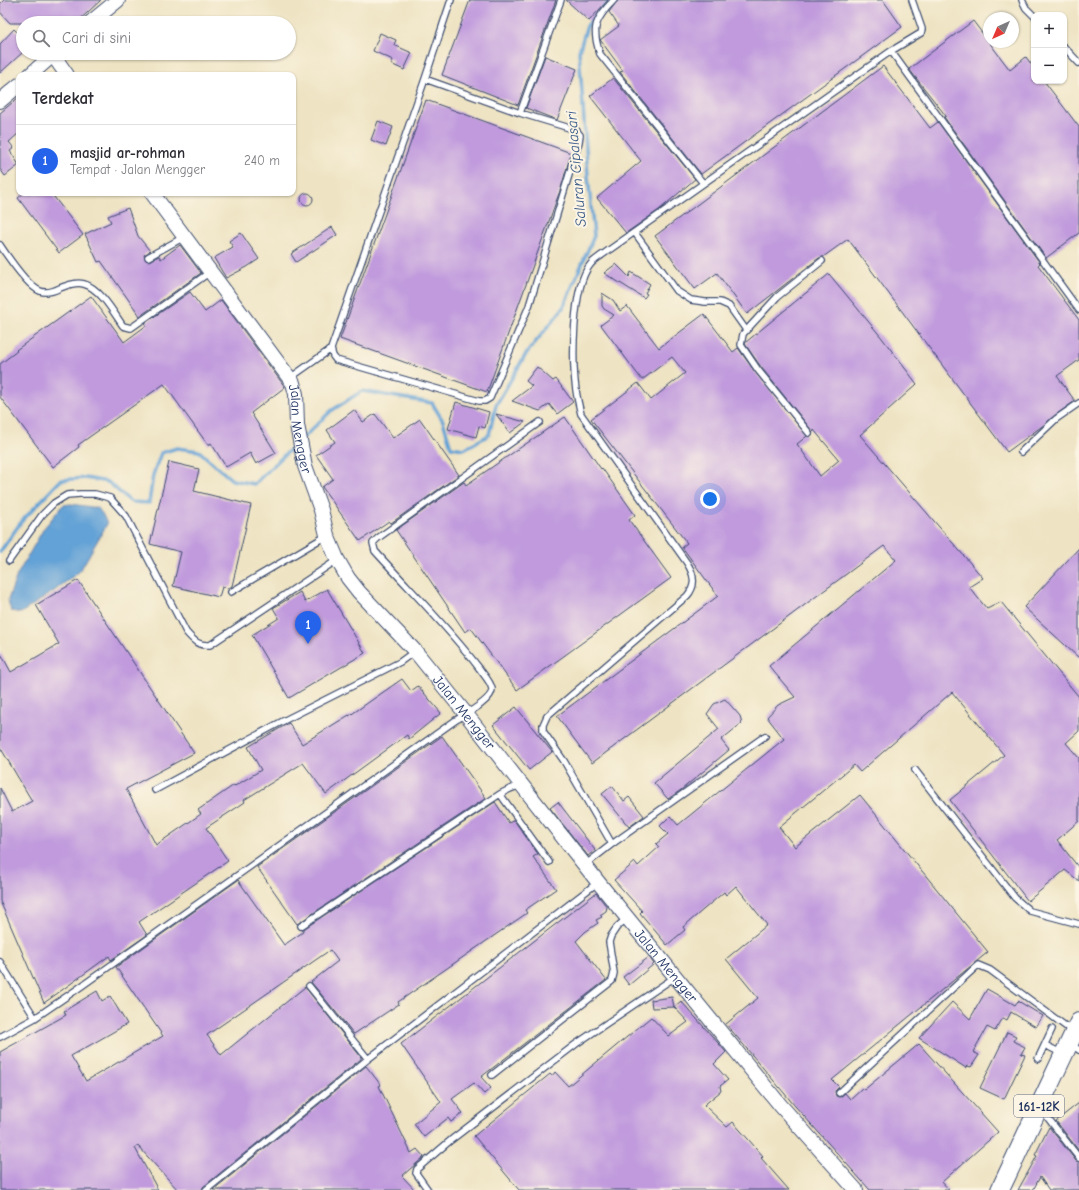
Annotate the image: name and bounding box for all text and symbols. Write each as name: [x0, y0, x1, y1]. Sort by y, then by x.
north arrow: [983, 12, 1019, 48]
map controls: [1031, 12, 1067, 84]
button: +: [1031, 12, 1067, 48]
search box: [16, 16, 296, 60]
icon: search: [30, 27, 52, 49]
text: Cari di sini: [62, 29, 131, 47]
button: −: [1031, 48, 1067, 84]
text: Terdekat: [32, 89, 94, 108]
water label: Saluran Cipalasari: [562, 110, 590, 228]
text: masjid ar-rohman: [70, 144, 185, 162]
text: 1: [42, 153, 48, 168]
text: 240 m: [244, 153, 280, 168]
text: Tempat · Jalan Mengger: [70, 162, 205, 177]
street label: Jalan Mengger: [285, 382, 316, 476]
your location: [700, 489, 720, 509]
pin: 1: [295, 611, 321, 644]
street label: Jalan Mengger: [429, 672, 499, 753]
street label: Jalan Mengger: [631, 925, 702, 1006]
road number: 161-12K: [1014, 1095, 1064, 1117]

